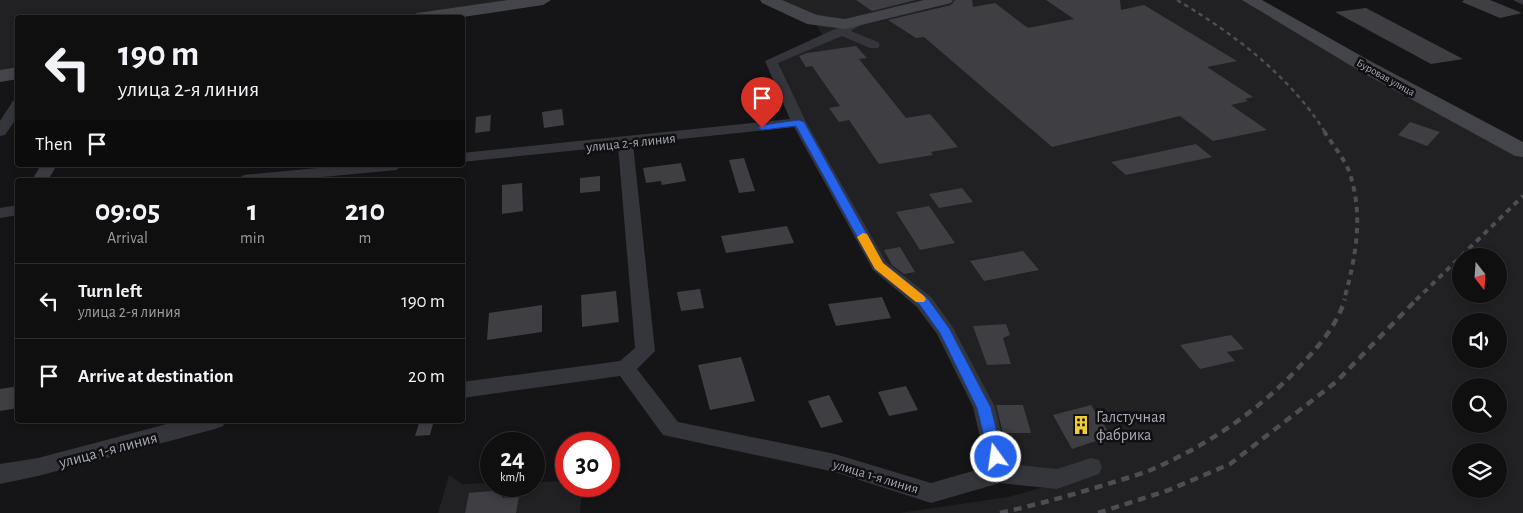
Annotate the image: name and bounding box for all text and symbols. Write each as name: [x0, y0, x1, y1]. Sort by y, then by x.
icon: left: [35, 35, 100, 100]
text: 190 m: [118, 37, 199, 72]
street label: Буровая улица: [1355, 57, 1417, 98]
pin: [741, 77, 783, 128]
text: улица 2-я линия: [118, 78, 259, 100]
icon: arrive: [748, 84, 776, 112]
icon: arrive: [83, 130, 111, 158]
street label: улица 2-я линия: [585, 131, 677, 155]
text: Then: [35, 135, 73, 154]
text: 09:05: [95, 196, 160, 226]
text: 1: [247, 196, 258, 226]
text: 210: [345, 196, 385, 226]
text: Arrival: [107, 230, 148, 246]
text: min: [240, 230, 265, 246]
text: m: [359, 230, 371, 246]
north arrow: [1452, 248, 1508, 302]
map controls: [1452, 248, 1507, 498]
text: Turn left: [78, 282, 142, 301]
icon: left: [35, 287, 63, 315]
text: 190 m: [401, 292, 445, 311]
text: улица 2-я линия: [78, 304, 181, 320]
button: sound: [1452, 313, 1507, 368]
icon: arrive: [35, 362, 63, 390]
text: Arrive at destination: [78, 367, 234, 386]
text: 20 m: [408, 367, 445, 386]
button: search: [1452, 378, 1507, 433]
place label: Галстучная фабрика: [1096, 409, 1166, 443]
building icon: Галстучная фабрика: [1070, 414, 1092, 436]
street label: улица 1-я линия: [56, 429, 159, 472]
position arrow: [969, 430, 1021, 482]
speed limit sign: 30: [555, 432, 620, 497]
button: layers: [1452, 443, 1507, 498]
text: 24: [500, 446, 525, 471]
street label: улица 1-я линия: [830, 457, 920, 497]
text: km/h: [500, 471, 525, 483]

